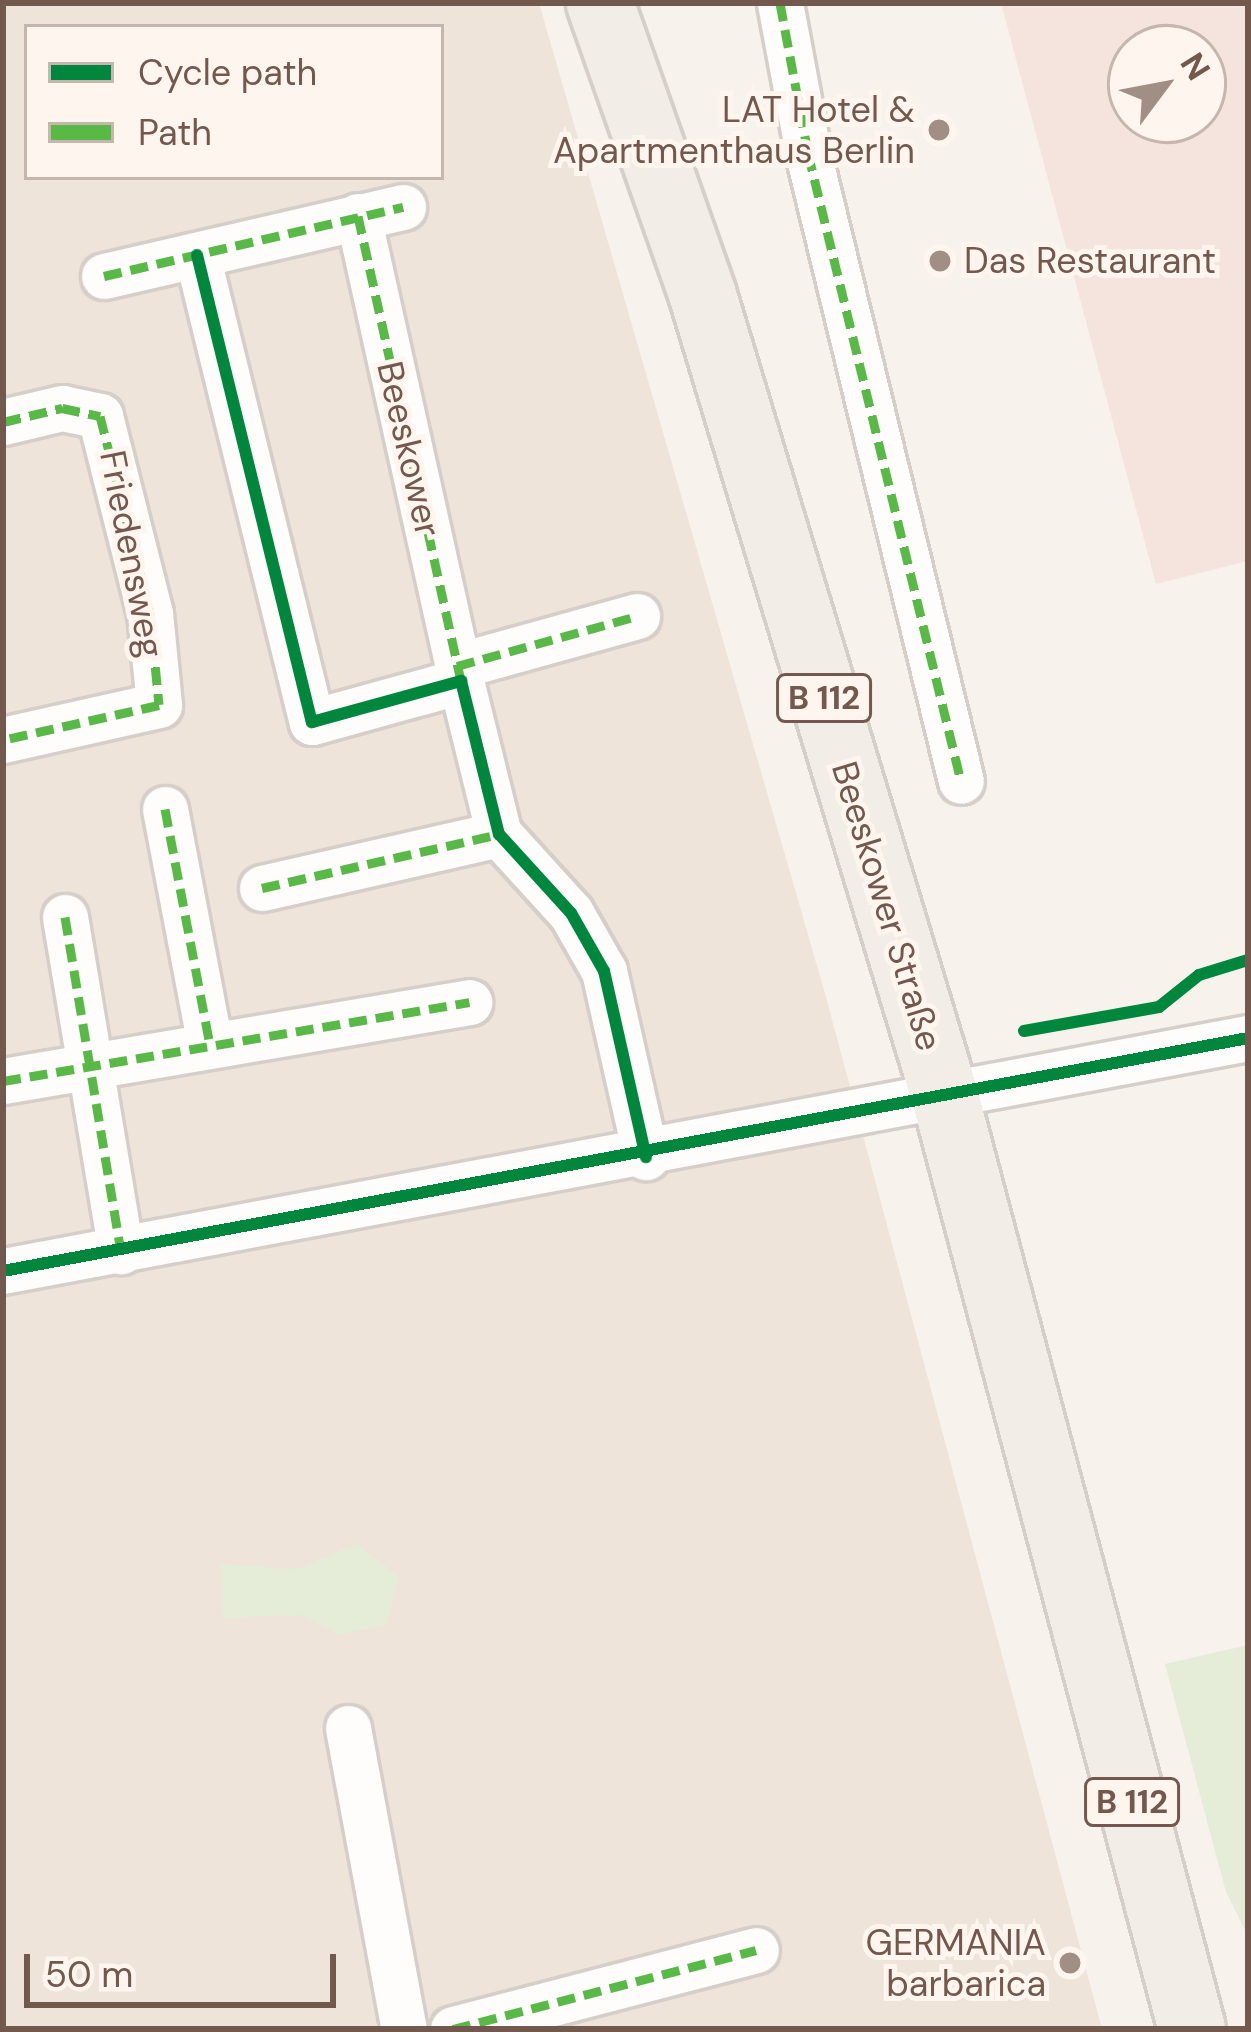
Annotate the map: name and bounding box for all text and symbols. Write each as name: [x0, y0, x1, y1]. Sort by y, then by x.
legend: [24, 24, 444, 180]
north arrow: [1107, 24, 1227, 144]
text: N: [1171, 45, 1220, 88]
text: Cycle path: [138, 49, 317, 96]
place label: LAT Hotel & Apartmenthaus Berlin: [553, 87, 915, 172]
text: Path: [138, 109, 212, 156]
marker: LAT Hotel & Apartmenthaus Berlin: [926, 117, 952, 143]
place label: Das Restaurant: [964, 239, 1216, 283]
marker: Das Restaurant: [927, 248, 953, 274]
street label: Beeskower: [368, 357, 450, 541]
street label: Friedensweg: [91, 447, 173, 661]
road number: B 112: [776, 671, 872, 725]
street label: Beeskower Straße: [822, 756, 952, 1056]
road number: B 112: [1084, 1775, 1180, 1829]
place label: GERMANIA barbarica: [866, 1920, 1046, 2005]
scale bar: [30, 1930, 342, 2004]
marker: GERMANIA barbarica: [1057, 1950, 1083, 1976]
text: 50 m: [45, 1951, 133, 1998]

